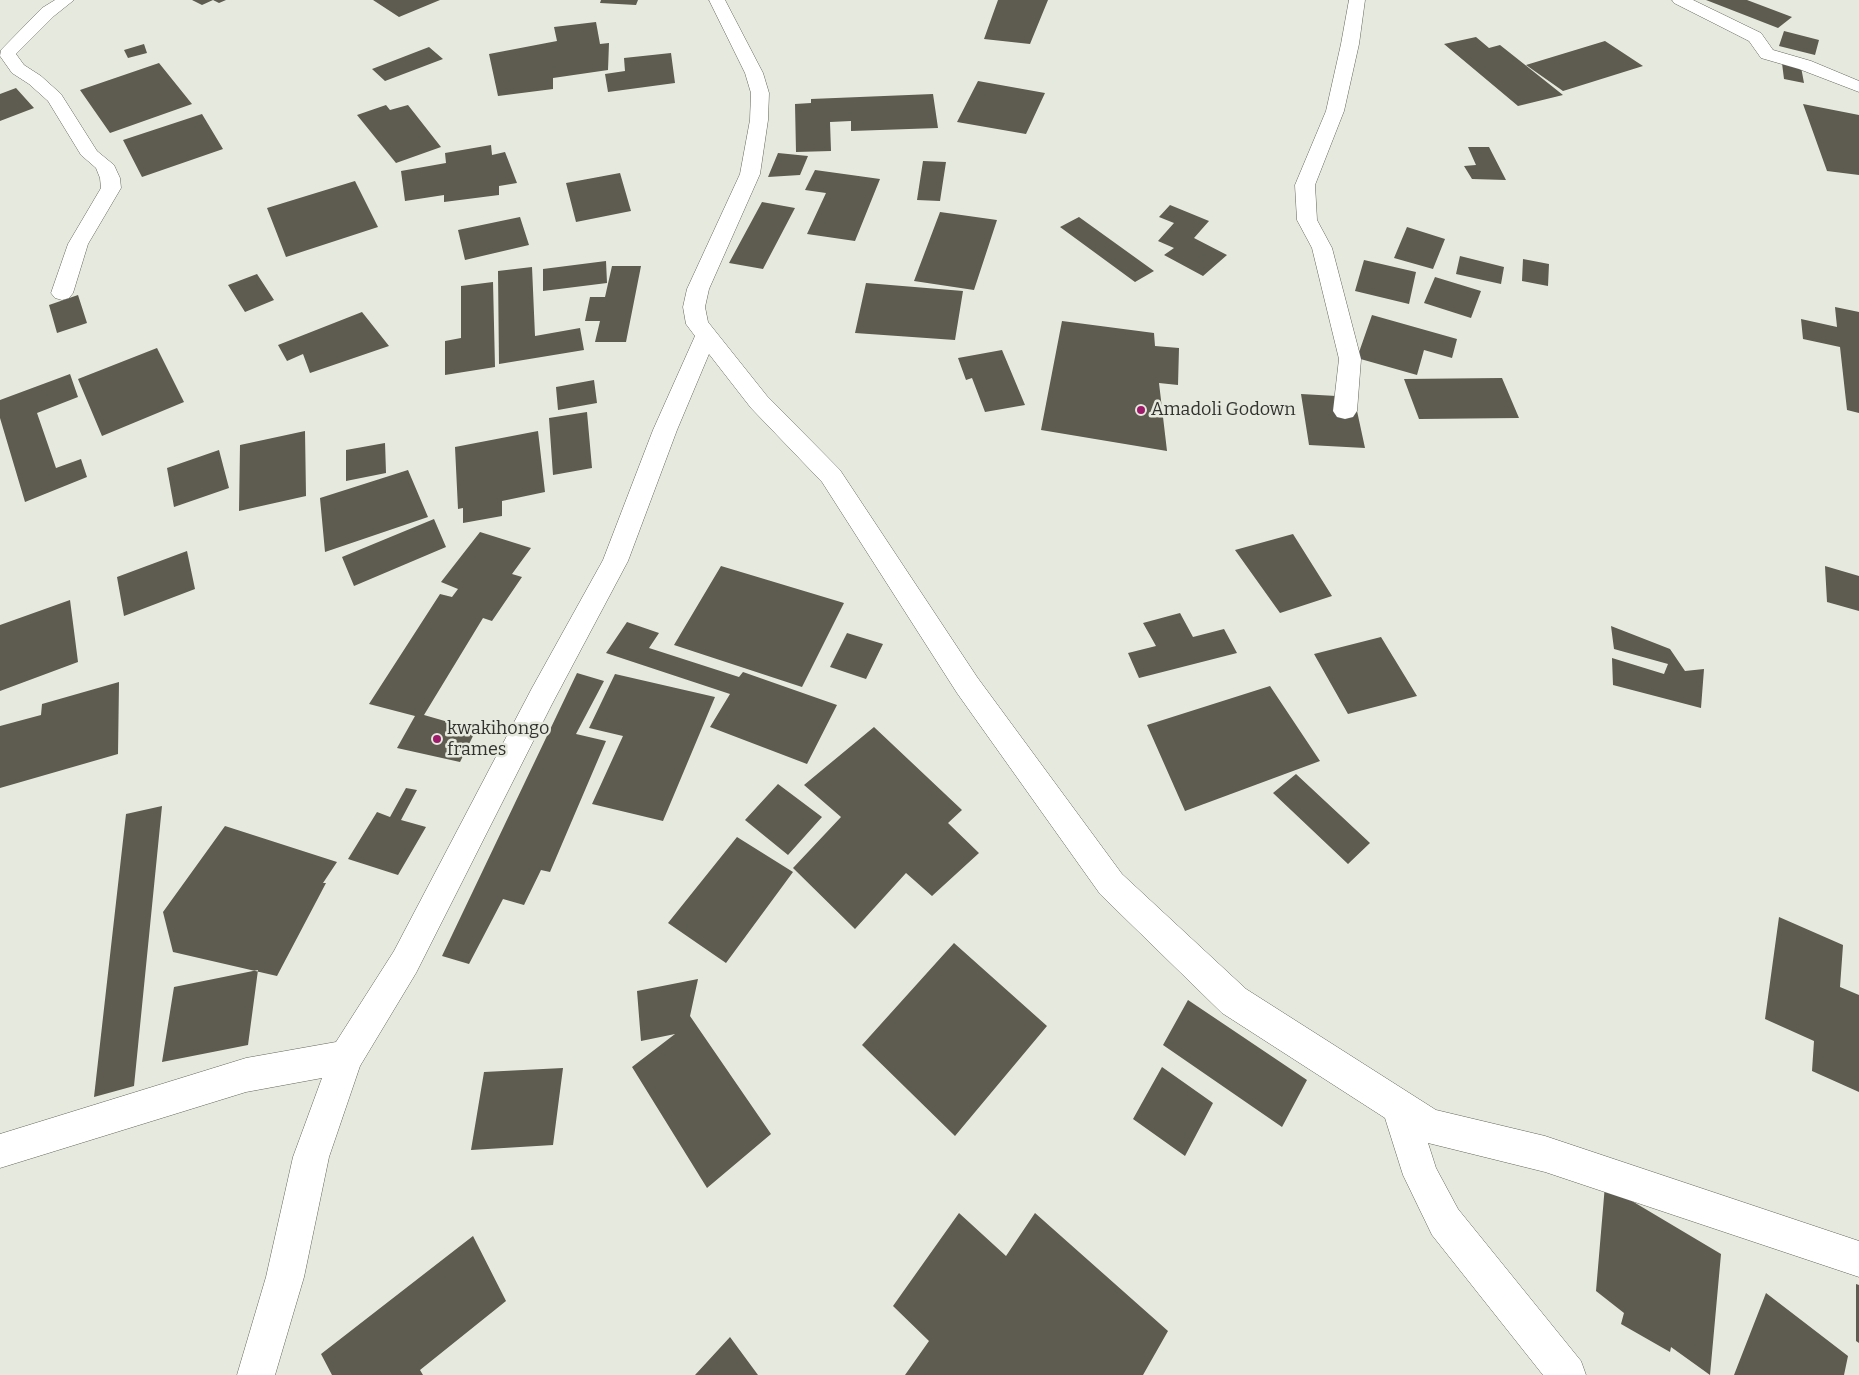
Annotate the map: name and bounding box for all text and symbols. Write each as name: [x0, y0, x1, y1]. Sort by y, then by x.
place label: Amadoli Godown: [1151, 399, 1296, 421]
marker: Amadoli Godown: [1135, 404, 1147, 416]
place label: kwakihongo frames: [447, 718, 549, 761]
marker: kwakihongo frames: [431, 733, 443, 745]

